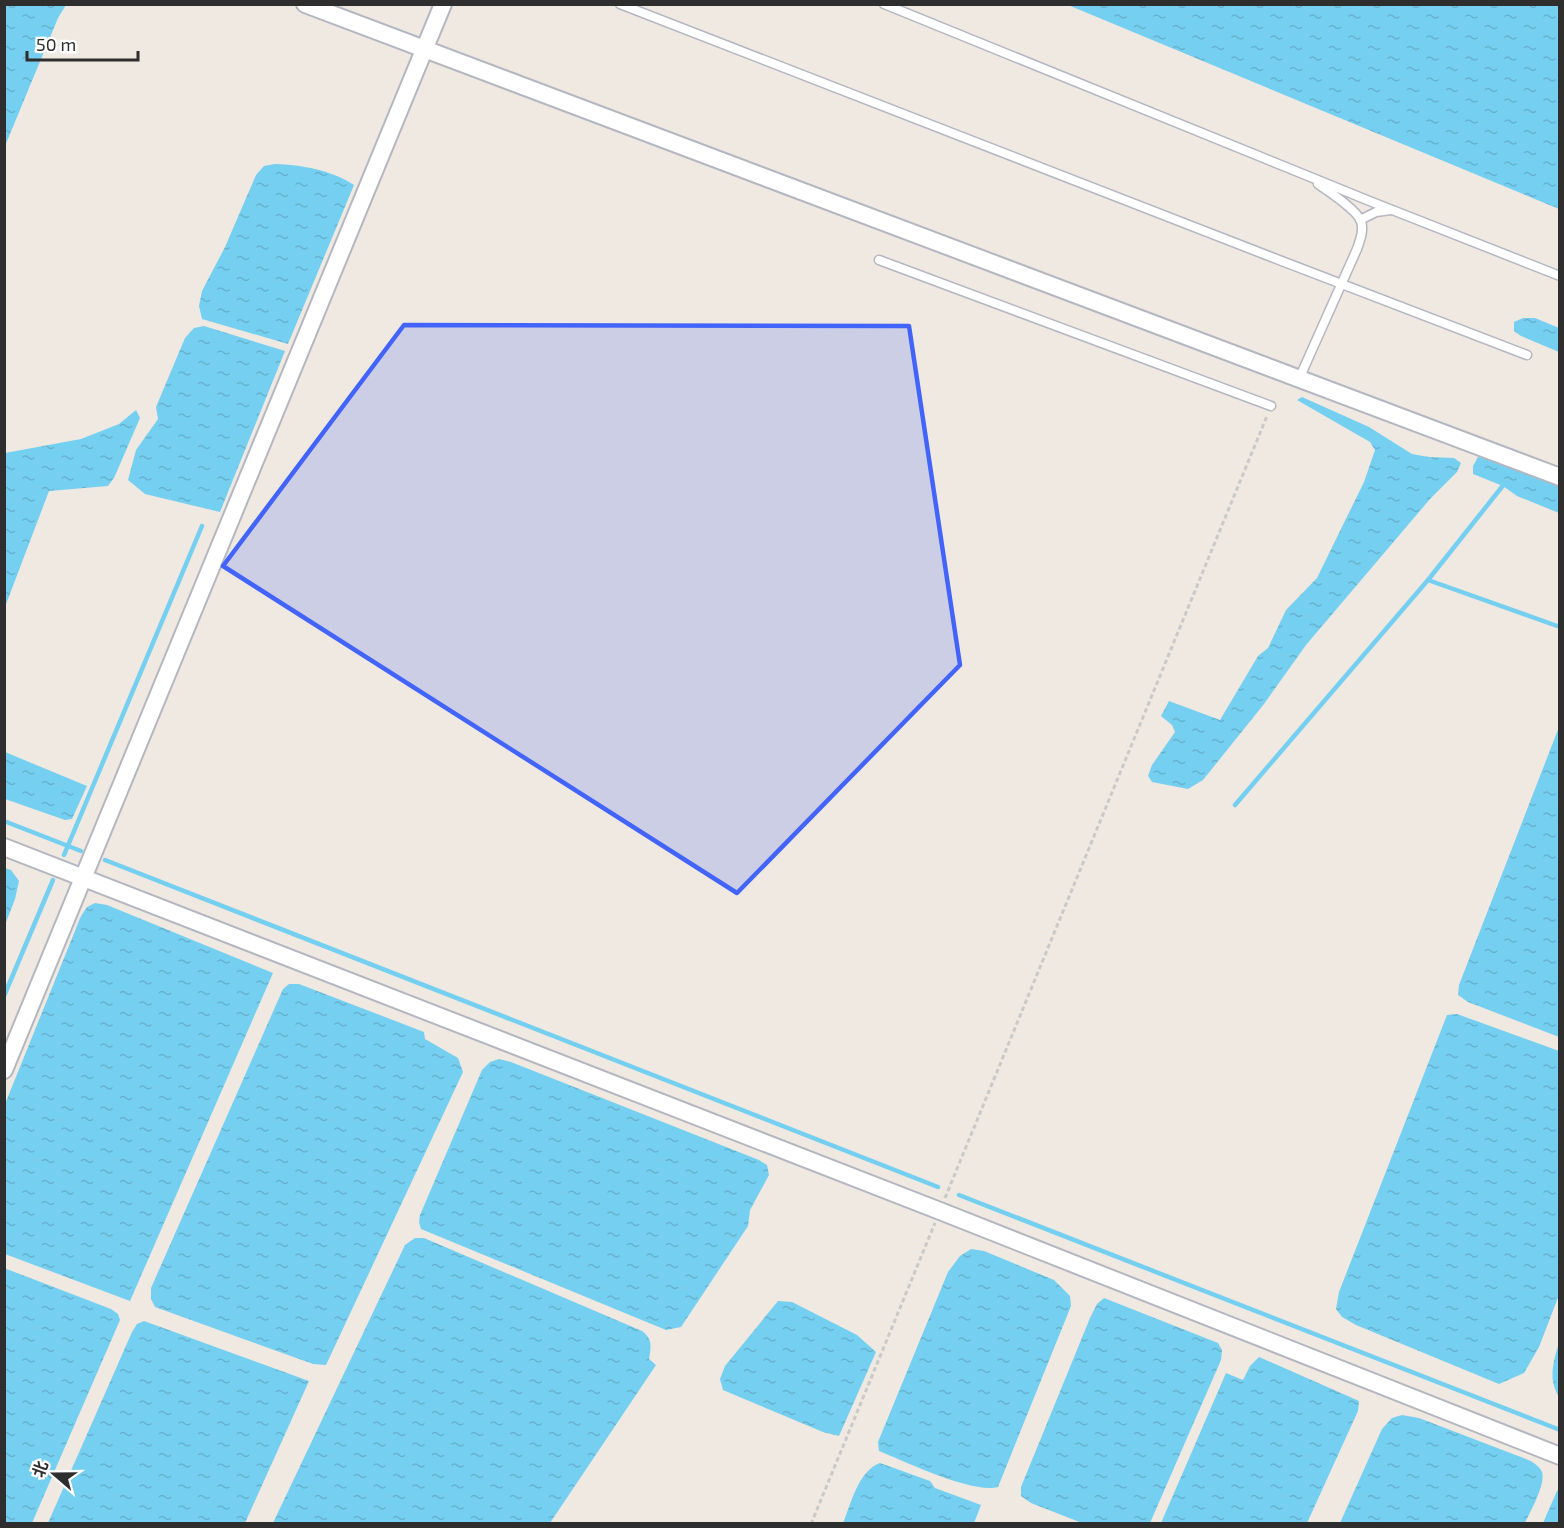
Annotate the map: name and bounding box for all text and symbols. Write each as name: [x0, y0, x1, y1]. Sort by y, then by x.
scale bar: [27, 24, 138, 62]
text: 50 m: [36, 33, 76, 55]
north arrow: [24, 1444, 84, 1504]
text: 北: [28, 1458, 51, 1479]

